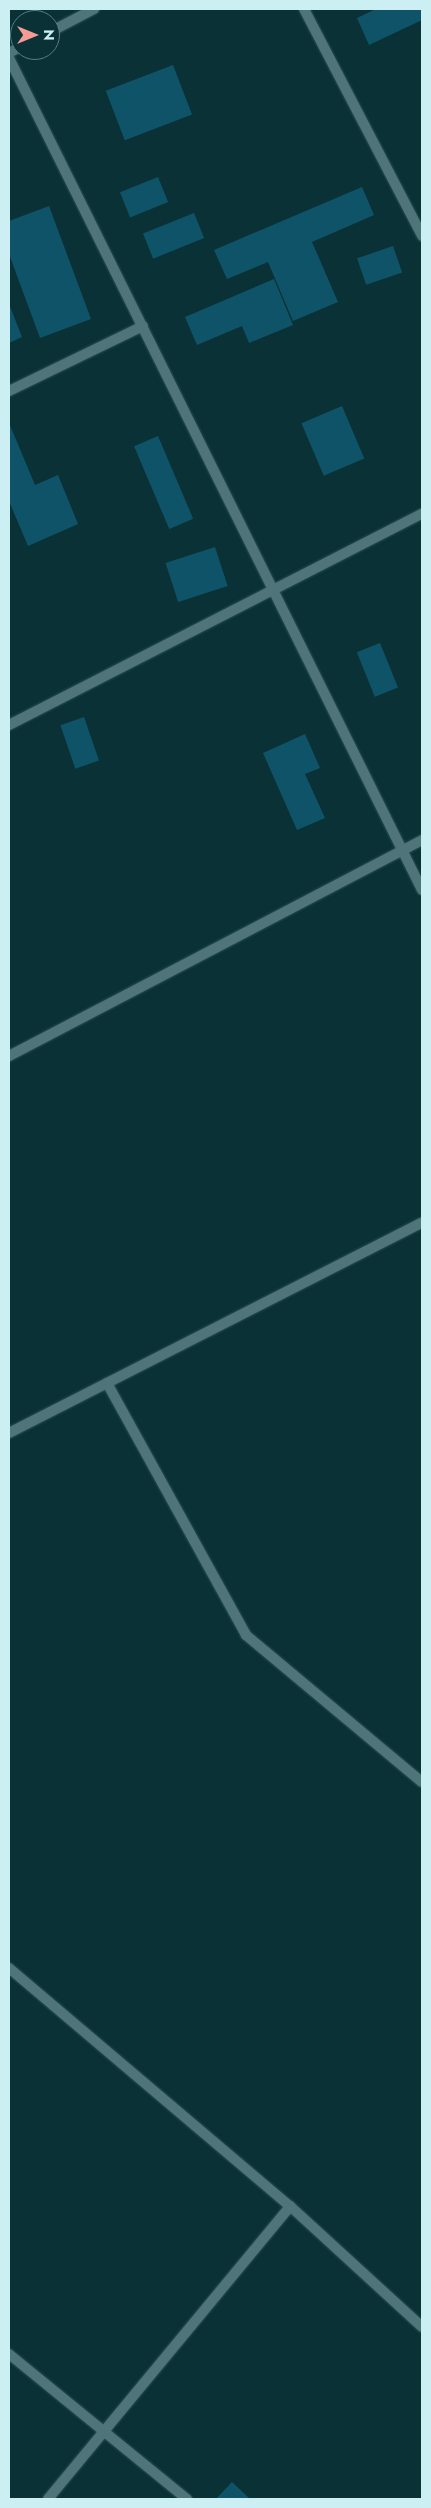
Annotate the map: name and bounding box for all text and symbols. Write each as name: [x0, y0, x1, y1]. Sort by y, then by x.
north arrow: [10, 10, 60, 60]
text: N: [39, 29, 59, 41]

